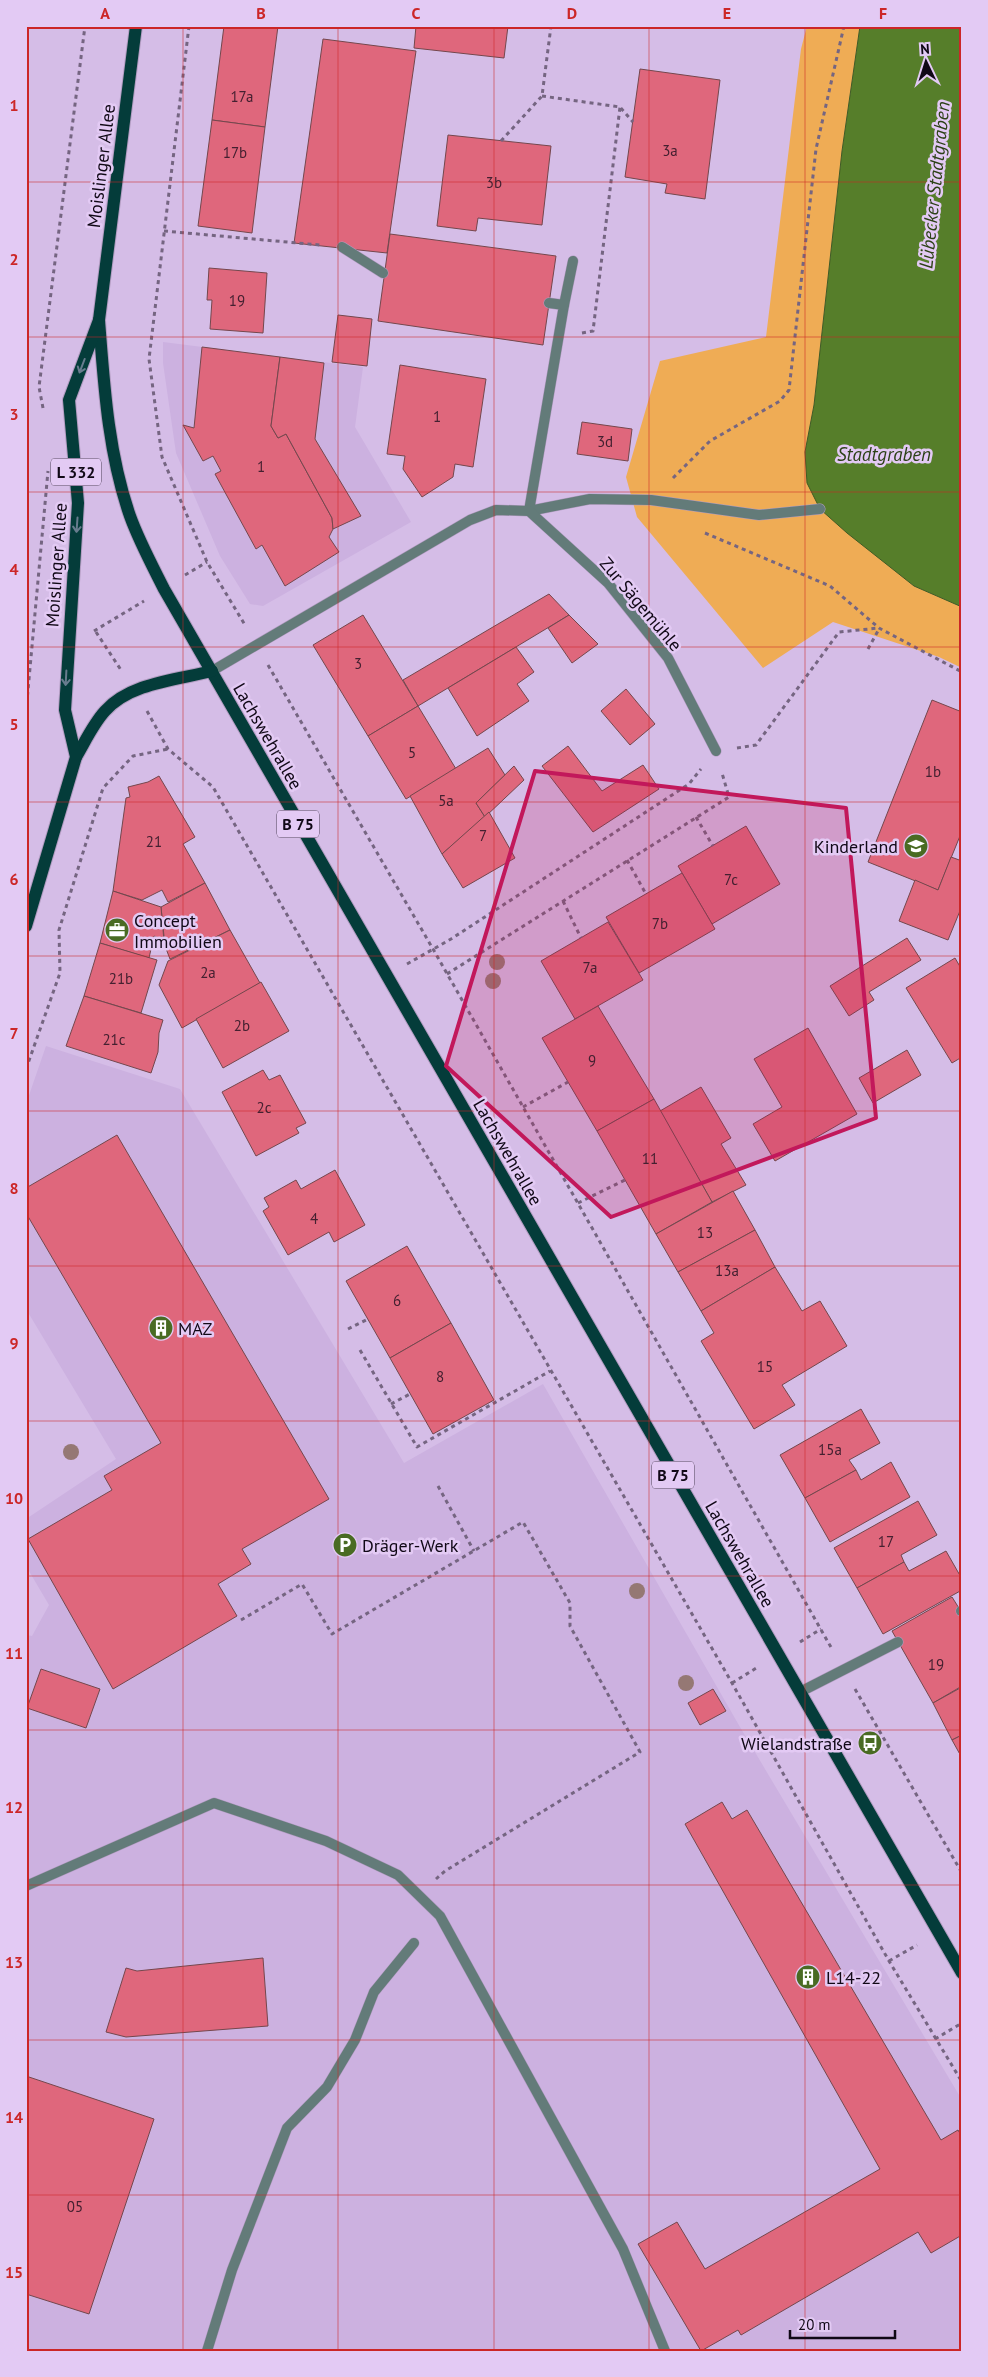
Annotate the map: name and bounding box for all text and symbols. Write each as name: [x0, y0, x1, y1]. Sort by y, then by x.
text: A: [100, 3, 110, 23]
text: B: [256, 3, 266, 23]
text: C: [412, 3, 421, 23]
text: D: [567, 3, 577, 23]
text: E: [723, 3, 731, 23]
text: F: [879, 3, 887, 23]
north arrow: [900, 38, 950, 88]
text: N: [920, 40, 930, 58]
house number: 17a: [230, 87, 254, 106]
text: 1: [9, 95, 19, 115]
water label: Lübecker Stadtgraben: [913, 100, 955, 270]
street label: Moislinger Allee: [82, 103, 120, 229]
house number: 3a: [662, 141, 678, 160]
house number: 17b: [223, 143, 247, 162]
house number: 3b: [486, 173, 502, 192]
text: 2: [9, 249, 19, 269]
house number: 19: [229, 291, 245, 310]
one-way arrow: [77, 357, 86, 373]
text: 3: [9, 404, 19, 424]
house number: 1: [433, 407, 441, 426]
house number: 3d: [597, 432, 613, 451]
water label: Stadtgraben: [837, 442, 931, 466]
house number: 1: [257, 457, 265, 476]
road number: L 332: [51, 458, 101, 486]
street label: Moislinger Allee: [40, 502, 72, 628]
one-way arrow: [72, 517, 81, 533]
street label: Zur Sägemühle: [595, 552, 687, 656]
text: 4: [9, 559, 19, 579]
house number: 3: [354, 654, 362, 673]
one-way arrow: [62, 670, 71, 686]
street label: Lachswehrallee: [228, 679, 308, 793]
text: 5: [9, 714, 19, 734]
house number: 5: [408, 743, 416, 762]
house number: 1b: [925, 762, 941, 781]
house number: 5a: [438, 791, 454, 810]
road number: B 75: [277, 811, 319, 838]
house number: 7: [479, 826, 487, 845]
house number: 21: [146, 832, 162, 851]
school or university icon: Kinderland: [903, 833, 929, 859]
place label: Kinderland: [814, 835, 898, 858]
text: 6: [9, 869, 19, 889]
house number: 7c: [724, 870, 738, 889]
place label: Concept Immobilien: [134, 909, 222, 953]
house number: 7b: [652, 914, 668, 933]
office icon: Concept Immobilien: [104, 917, 130, 943]
house number: 7a: [583, 958, 597, 977]
house number: 2a: [200, 963, 216, 982]
house number: 21b: [109, 969, 133, 988]
house number: 2b: [234, 1016, 250, 1035]
text: 7: [9, 1023, 19, 1043]
house number: 21c: [102, 1030, 126, 1049]
house number: 9: [588, 1051, 596, 1070]
street label: Lachswehrallee: [468, 1095, 548, 1209]
house number: 2c: [257, 1098, 272, 1117]
house number: 11: [642, 1149, 658, 1168]
text: 8: [9, 1178, 19, 1198]
house number: 4: [310, 1209, 318, 1228]
house number: 13: [697, 1223, 713, 1242]
house number: 13a: [715, 1261, 739, 1280]
house number: 6: [393, 1291, 401, 1310]
building icon: MAZ: [148, 1315, 174, 1341]
place label: MAZ: [178, 1317, 213, 1340]
text: 9: [9, 1333, 19, 1353]
house number: 15: [757, 1357, 773, 1376]
house number: 8: [436, 1367, 444, 1386]
house number: 15a: [818, 1440, 842, 1459]
road number: B 75: [652, 1462, 694, 1488]
text: 10: [5, 1488, 23, 1508]
street label: Lachswehrallee: [700, 1497, 780, 1611]
parking icon: Dräger-Werk: [332, 1532, 358, 1558]
house number: 17: [878, 1532, 894, 1551]
place label: Dräger-Werk: [362, 1534, 459, 1557]
text: 11: [5, 1643, 23, 1663]
house number: 19: [928, 1655, 944, 1674]
bus stop icon: Wielandstraße: [857, 1730, 883, 1756]
place label: Wielandstraße: [741, 1732, 852, 1755]
text: 12: [5, 1797, 23, 1817]
text: 13: [5, 1952, 23, 1972]
building icon: L14-22: [795, 1964, 821, 1990]
place label: L14-22: [826, 1966, 881, 1989]
text: 14: [5, 2107, 23, 2127]
house number: 05: [67, 2197, 83, 2216]
text: 15: [5, 2262, 23, 2282]
scale bar: [790, 2307, 896, 2339]
text: 20 m: [798, 2315, 831, 2334]

